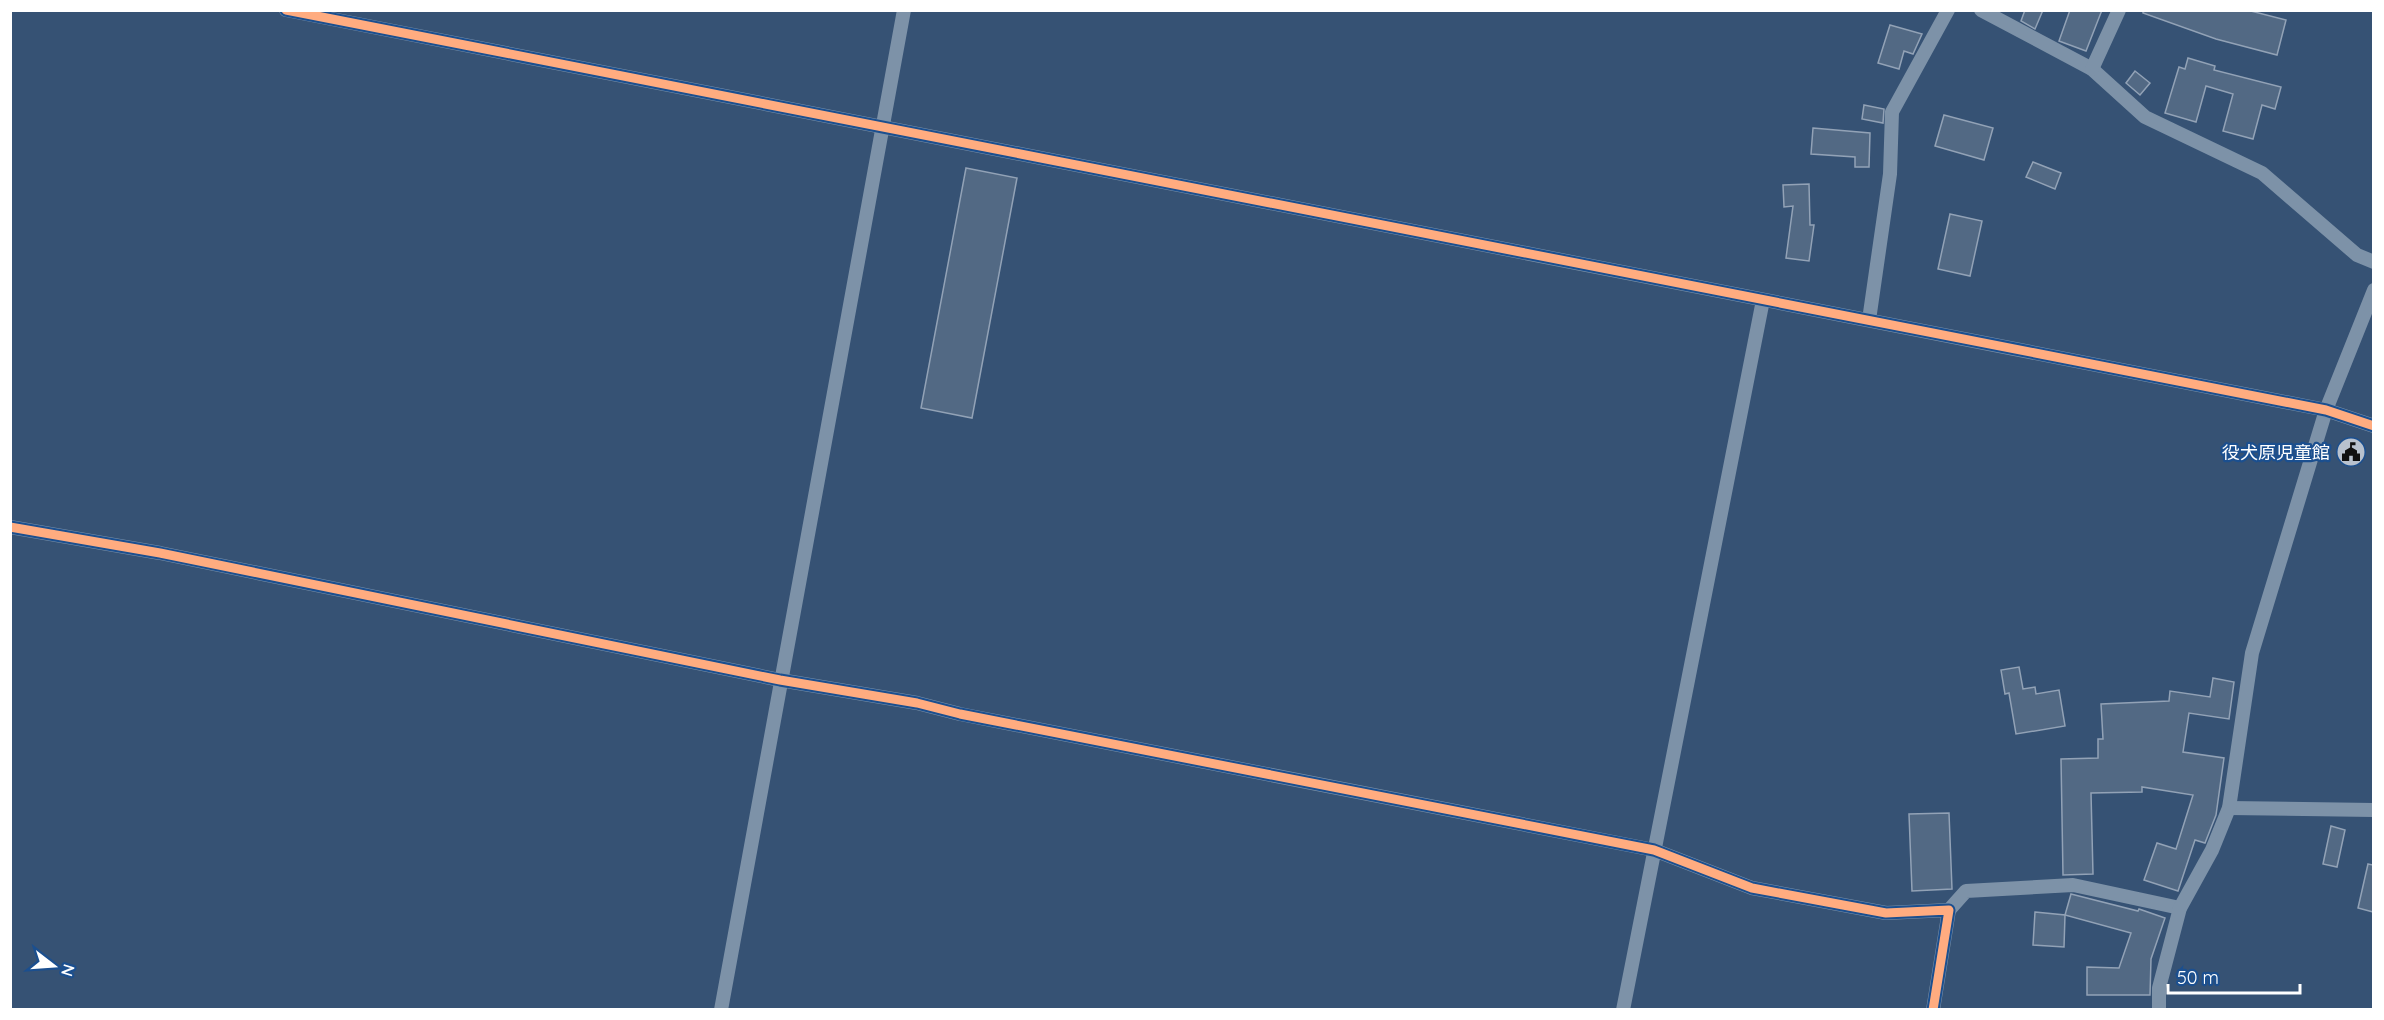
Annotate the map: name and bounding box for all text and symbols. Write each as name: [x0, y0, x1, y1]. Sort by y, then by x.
public building icon: 役犬原児童館: [2335, 436, 2367, 468]
place label: 役犬原児童館: [2222, 441, 2330, 464]
north arrow: [24, 936, 84, 996]
scale bar: [2168, 957, 2300, 995]
text: N: [57, 962, 80, 979]
text: 50 m: [2177, 966, 2219, 989]

